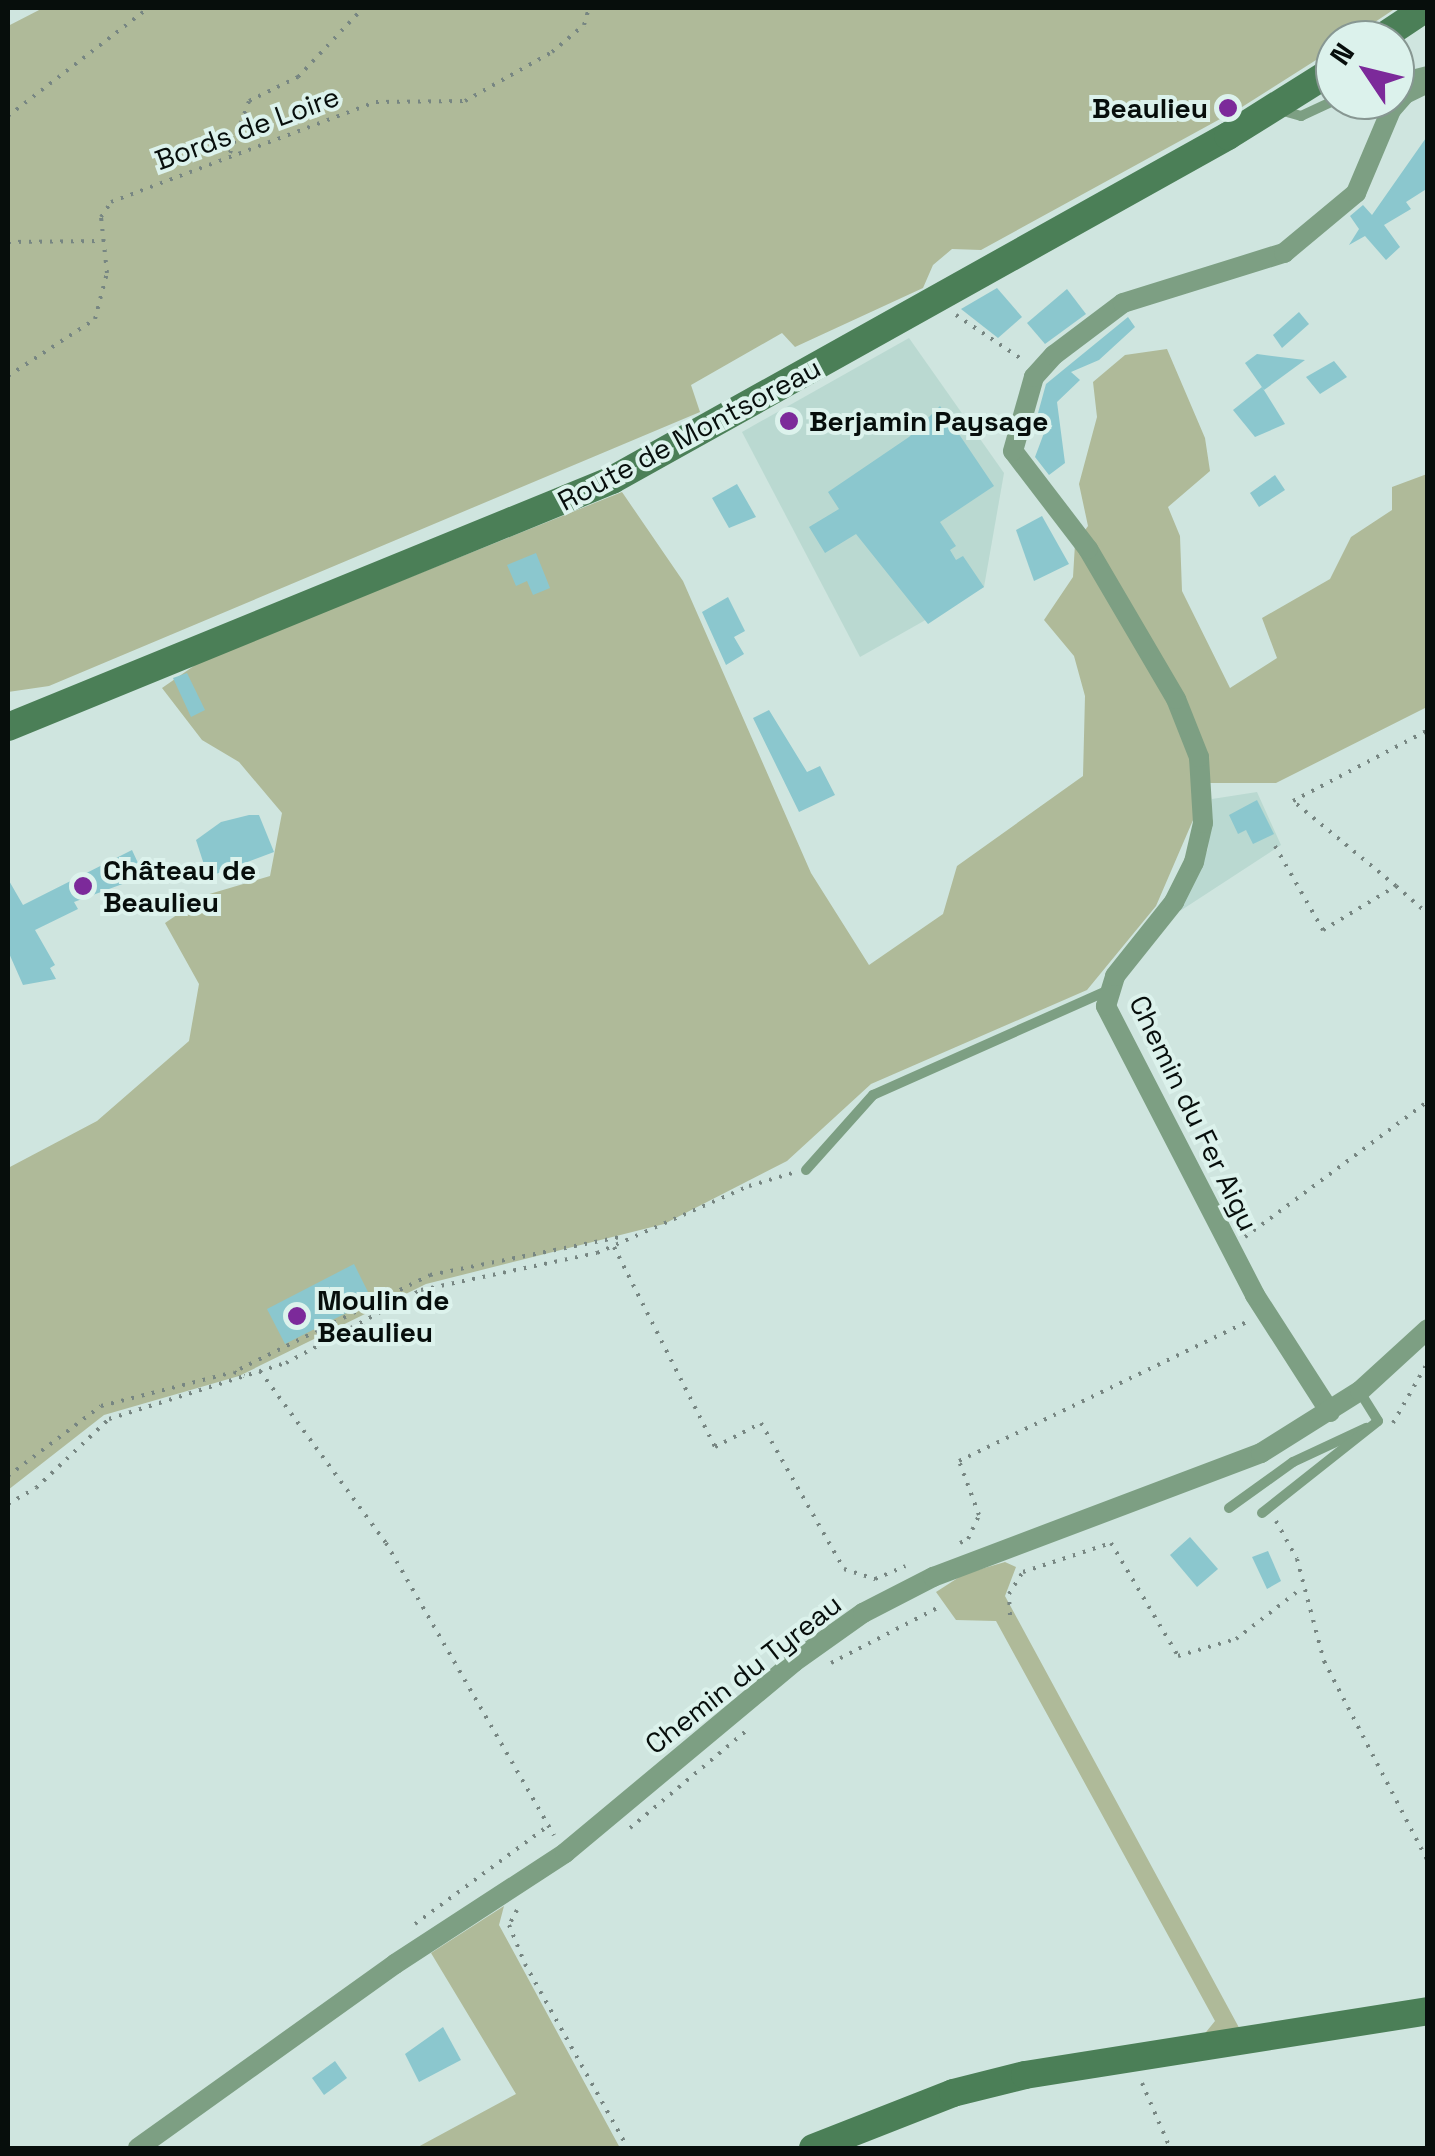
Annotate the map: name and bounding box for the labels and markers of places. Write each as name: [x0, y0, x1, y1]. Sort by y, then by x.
place label: Beaulieu: [1092, 91, 1208, 125]
marker: Beaulieu: [1217, 97, 1239, 119]
place label: Berjamin Paysage: [809, 404, 1048, 438]
marker: Berjamin Paysage: [778, 410, 800, 432]
place label: Château de Beaulieu: [103, 853, 256, 919]
marker: Château de Beaulieu: [72, 875, 94, 897]
place label: Moulin de Beaulieu: [317, 1283, 449, 1349]
marker: Moulin de Beaulieu: [286, 1305, 308, 1327]

